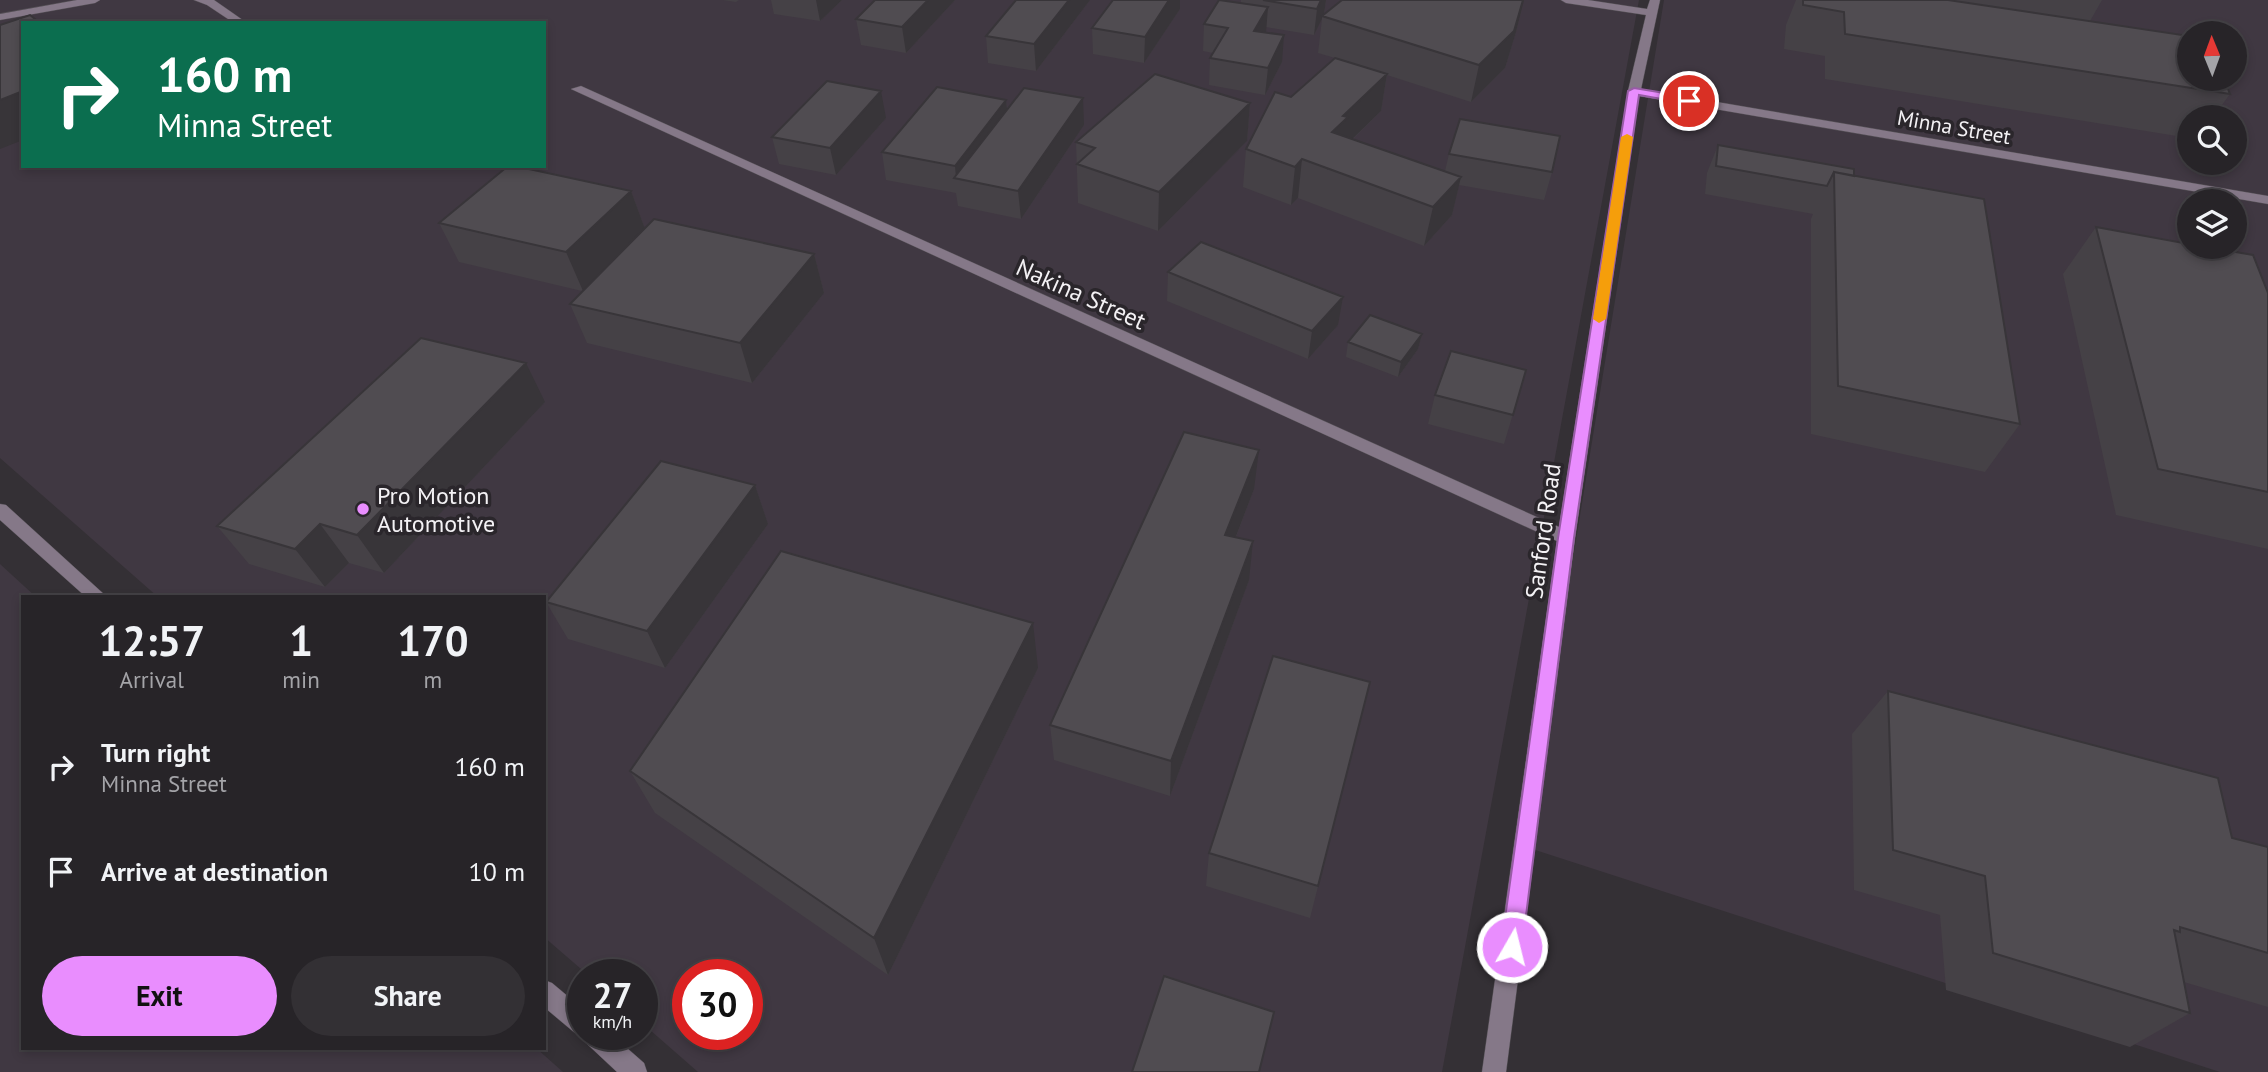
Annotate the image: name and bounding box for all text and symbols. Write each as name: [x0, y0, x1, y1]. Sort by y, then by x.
north arrow: [2177, 21, 2247, 91]
map controls: [2177, 21, 2247, 259]
text: 160 m: [157, 42, 292, 106]
icon: right: [42, 49, 133, 140]
pin: [1659, 71, 1719, 131]
icon: arrive: [1670, 82, 1708, 120]
text: Minna Street: [157, 104, 332, 146]
street label: Minna Street: [1895, 104, 2013, 150]
button: search: [2177, 105, 2247, 175]
button: layers: [2177, 189, 2247, 259]
street label: Nakina Street: [1011, 252, 1151, 336]
street label: Sanford Road: [1518, 461, 1568, 601]
place label: Pro Motion Automotive: [377, 480, 495, 539]
marker: Pro Motion Automotive: [355, 501, 371, 517]
text: 12:57: [98, 613, 205, 668]
text: 1: [289, 613, 313, 668]
text: 170: [397, 613, 469, 668]
text: Arrival: [119, 665, 184, 694]
text: min: [282, 665, 320, 694]
text: m: [424, 665, 442, 694]
text: Turn right: [101, 736, 210, 769]
icon: right: [42, 748, 80, 786]
text: 160 m: [454, 750, 525, 783]
text: Minna Street: [101, 769, 227, 798]
icon: arrive: [42, 853, 80, 891]
text: Arrive at destination: [101, 855, 328, 888]
text: 10 m: [469, 855, 525, 888]
position arrow: [1475, 910, 1549, 984]
button: Exit: [42, 956, 277, 1036]
button: Share: [291, 956, 525, 1036]
speed limit sign: 30: [672, 959, 763, 1050]
text: 27: [593, 972, 632, 1018]
text: km/h: [593, 1010, 632, 1033]

